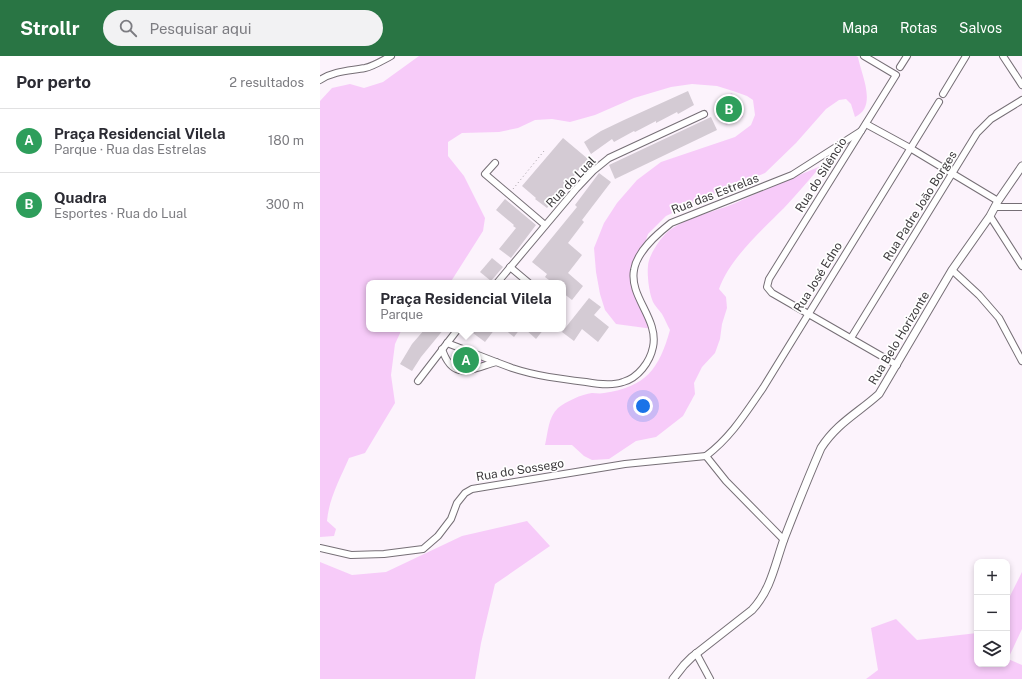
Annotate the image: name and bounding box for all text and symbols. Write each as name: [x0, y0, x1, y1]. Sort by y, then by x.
search box: [103, 10, 383, 46]
text: Strollr: [20, 17, 79, 39]
icon: search: [117, 17, 139, 39]
text: Pesquisar aqui: [149, 20, 252, 37]
text: Mapa: [842, 20, 878, 36]
text: Rotas: [900, 20, 937, 36]
text: Salvos: [959, 20, 1002, 36]
text: Por perto: [16, 72, 91, 92]
text: 2 resultados: [229, 75, 304, 90]
pin: B: [716, 94, 742, 124]
text: Praça Residencial Vilela: [54, 125, 226, 142]
text: A: [24, 133, 34, 148]
text: 180 m: [268, 133, 304, 148]
street label: Rua do Silêncio: [792, 135, 850, 215]
text: Parque · Rua das Estrelas: [54, 142, 206, 157]
street label: Rua Padre João Borges: [880, 148, 960, 264]
street label: Rua do Lual: [543, 153, 599, 210]
street label: Rua das Estrelas: [669, 171, 761, 217]
text: Quadra: [54, 189, 107, 206]
text: B: [25, 197, 33, 212]
text: 300 m: [266, 197, 304, 212]
text: Esportes · Rua do Lual: [54, 206, 187, 221]
street label: Rua José Edno: [791, 239, 845, 315]
popup: [366, 280, 566, 332]
street label: Rua Belo Horizonte: [866, 289, 933, 387]
text: Praça Residencial Vilela: [380, 290, 552, 307]
text: Parque: [380, 307, 423, 322]
pin: A: [453, 345, 479, 375]
your location: [633, 396, 653, 416]
street label: Rua do Sossego: [475, 456, 565, 484]
map controls: [974, 559, 1010, 667]
button: +: [974, 559, 1010, 595]
button: −: [974, 595, 1010, 631]
button: layers: [974, 631, 1010, 667]

